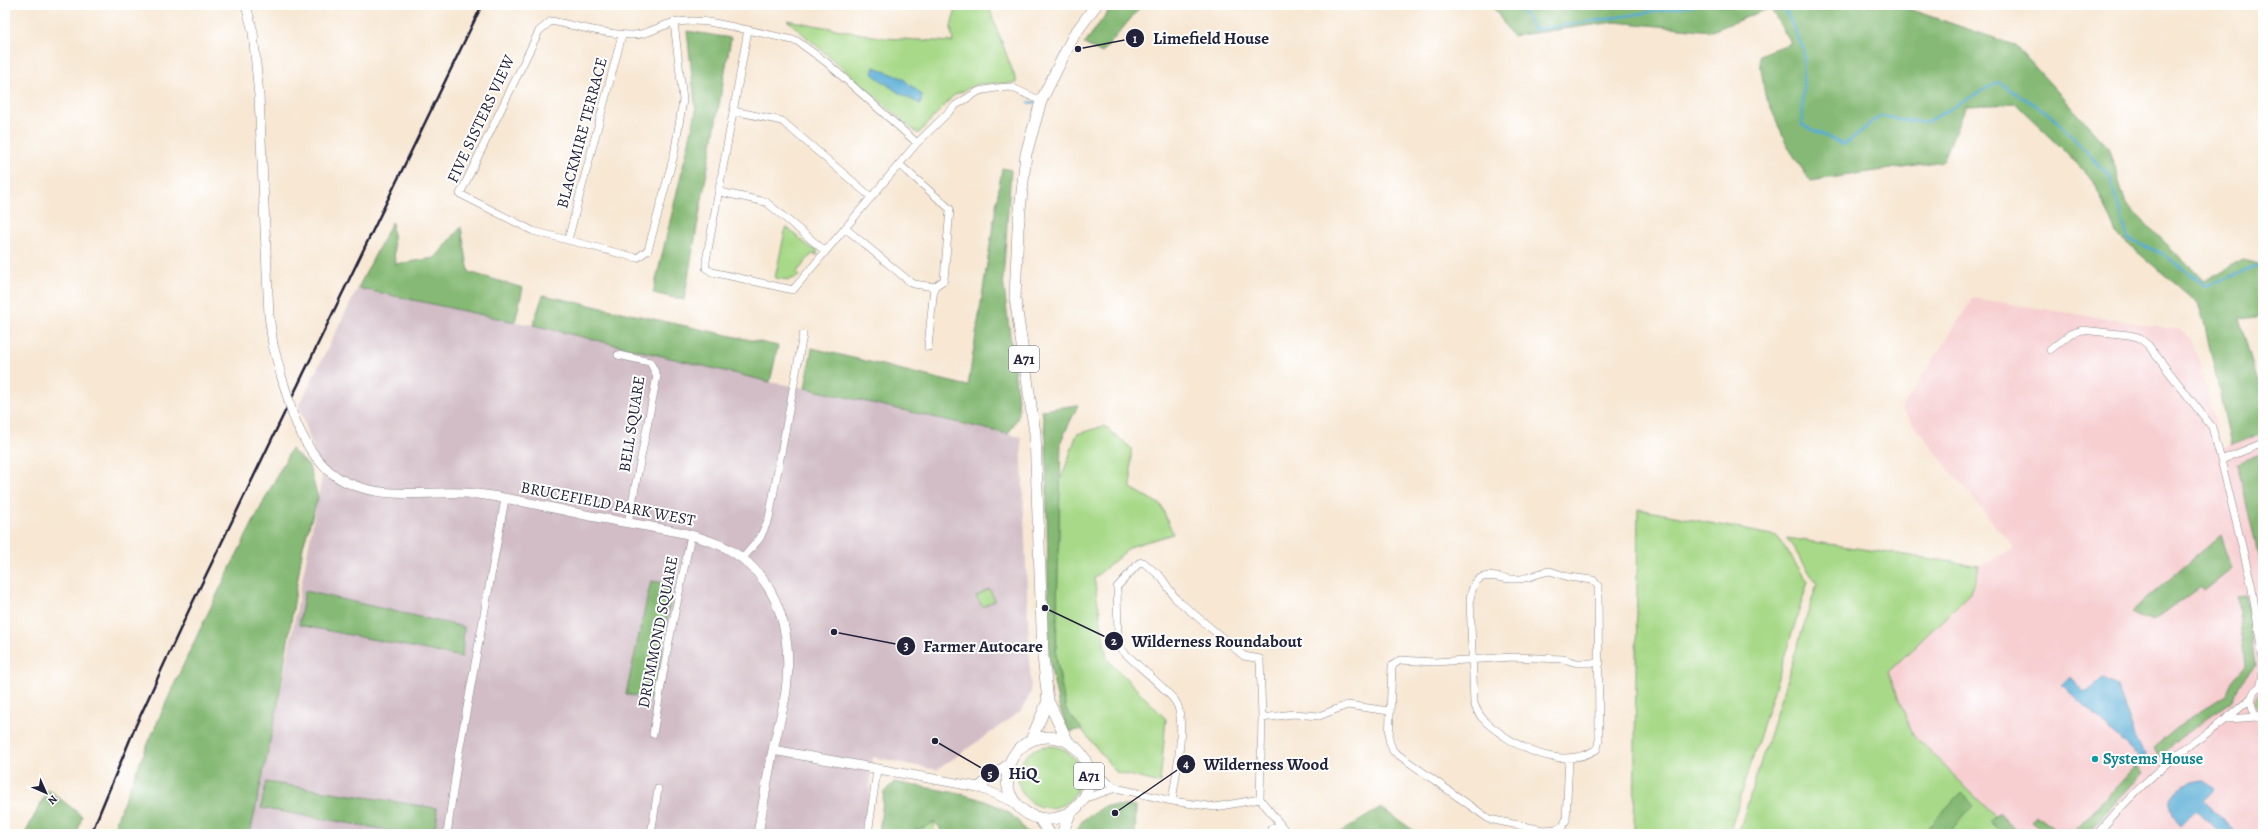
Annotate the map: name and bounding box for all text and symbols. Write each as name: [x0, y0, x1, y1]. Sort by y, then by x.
callout: Limefield House: [1125, 24, 1277, 53]
text: Limefield House: [1153, 27, 1269, 50]
text: 1: [1133, 31, 1138, 47]
street label: FIVE SISTERS VIEW: [442, 51, 520, 186]
street label: BLACKMIRE TERRACE: [551, 55, 613, 211]
road number: A71: [1009, 346, 1039, 372]
street label: BELL SQUARE: [614, 374, 650, 474]
street label: BRUCEFIELD PARK WEST: [519, 476, 697, 532]
street label: DRUMMOND SQUARE: [632, 554, 684, 710]
callout: Wilderness Roundabout: [1104, 627, 1311, 656]
text: Wilderness Roundabout: [1131, 630, 1303, 653]
callout: Farmer Autocare: [896, 632, 1051, 661]
text: 2: [1111, 633, 1117, 649]
text: Farmer Autocare: [923, 635, 1043, 658]
text: 3: [903, 638, 909, 654]
place label: Systems House: [2103, 748, 2203, 770]
callout: Wilderness Wood: [1176, 749, 1337, 778]
text: Wilderness Wood: [1202, 753, 1329, 776]
marker: Systems House: [2090, 754, 2100, 764]
text: 4: [1183, 756, 1189, 772]
callout: HiQ: [980, 759, 1045, 788]
text: HiQ: [1008, 762, 1040, 785]
road number: A71: [1074, 763, 1104, 789]
text: 5: [987, 766, 993, 782]
north arrow: [26, 773, 66, 813]
text: N: [45, 792, 61, 808]

